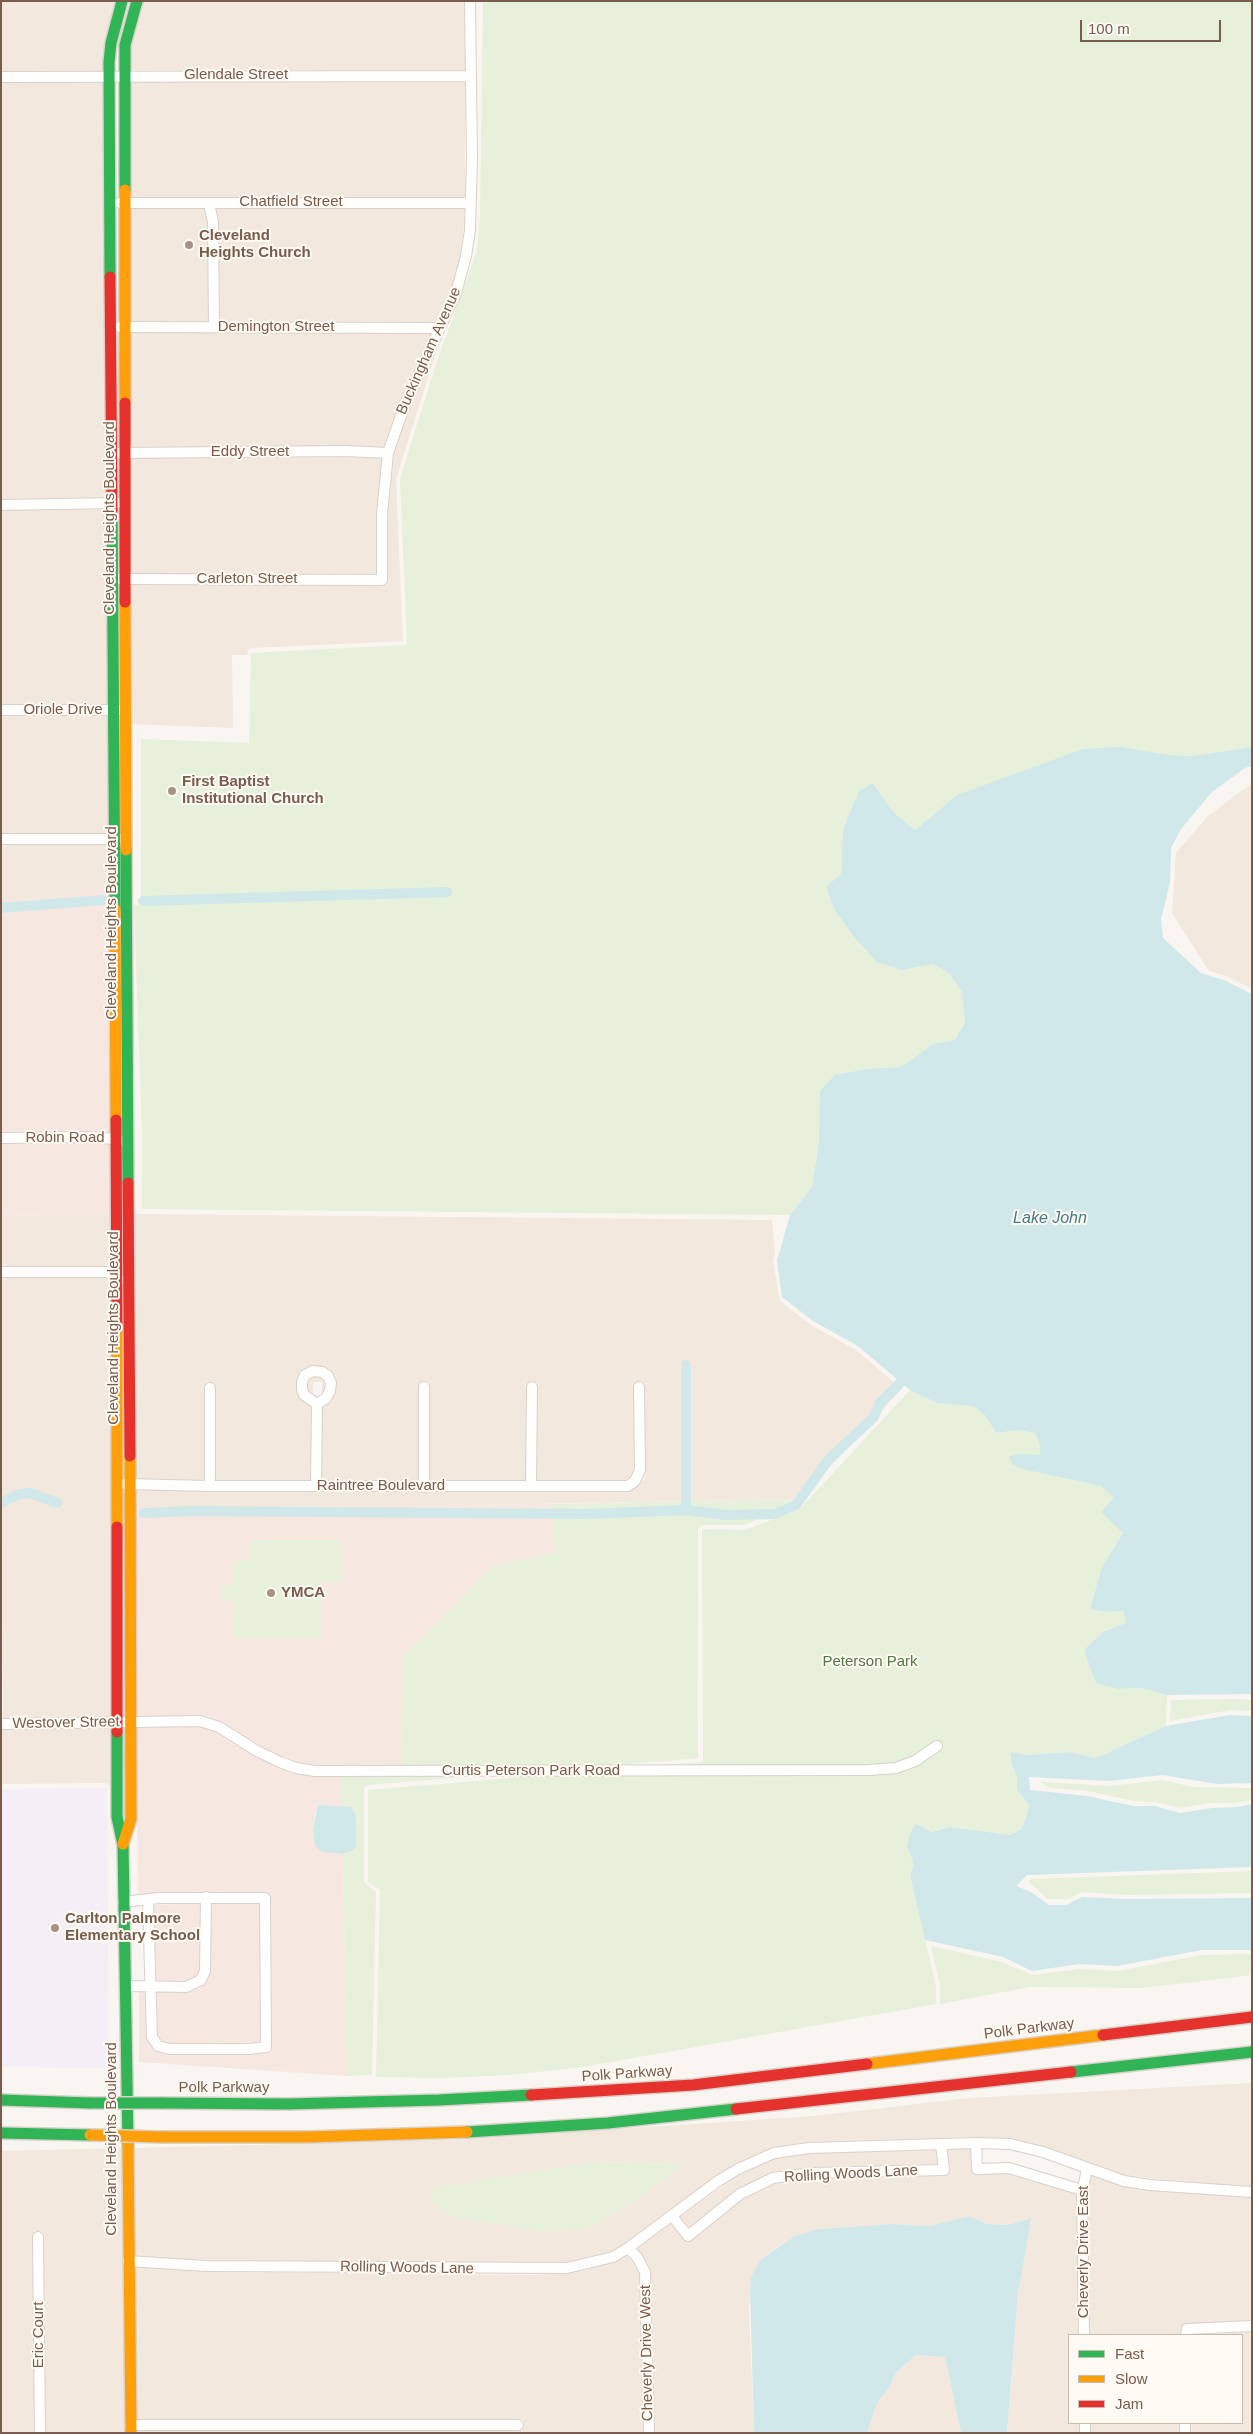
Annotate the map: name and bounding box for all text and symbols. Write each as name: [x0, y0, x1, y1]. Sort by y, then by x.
scale bar: [1083, 10, 1224, 42]
text: 100 m: [1088, 20, 1130, 37]
street label: Glendale Street: [184, 66, 288, 84]
street label: Chatfield Street: [239, 193, 343, 211]
place label: Cleveland Heights Church: [199, 227, 311, 262]
marker: Cleveland Heights Church: [183, 239, 195, 251]
street label: Buckingham Avenue: [393, 285, 465, 417]
street label: Demington Street: [218, 318, 334, 336]
street label: Cleveland Heights Boulevard: [101, 421, 119, 615]
street label: Eddy Street: [211, 443, 289, 461]
street label: Carleton Street: [197, 570, 297, 588]
street label: Oriole Drive: [23, 701, 103, 719]
place label: First Baptist Institutional Church: [182, 773, 324, 808]
marker: First Baptist Institutional Church: [166, 785, 178, 797]
street label: Cleveland Heights Boulevard: [103, 826, 121, 1020]
street label: Robin Road: [25, 1129, 105, 1147]
water label: Lake John: [1013, 1209, 1087, 1229]
street label: Cleveland Heights Boulevard: [105, 1231, 123, 1425]
street label: Raintree Boulevard: [317, 1477, 445, 1495]
place label: YMCA: [281, 1584, 325, 1602]
marker: YMCA: [265, 1587, 277, 1599]
park label: Peterson Park: [822, 1653, 918, 1671]
street label: Westover Street: [12, 1713, 120, 1733]
street label: Curtis Peterson Park Road: [442, 1762, 620, 1780]
place label: Carlton Palmore Elementary School: [65, 1910, 200, 1945]
marker: Carlton Palmore Elementary School: [49, 1922, 61, 1934]
street label: Polk Parkway: [983, 2015, 1075, 2043]
street label: Cleveland Heights Boulevard: [103, 2042, 121, 2236]
street label: Polk Parkway: [581, 2062, 673, 2086]
street label: Polk Parkway: [179, 2079, 269, 2097]
street label: Rolling Woods Lane: [784, 2162, 918, 2186]
street label: Cheverly Drive East: [1075, 2186, 1093, 2318]
street label: Rolling Woods Lane: [340, 2258, 474, 2278]
street label: Cheverly Drive West: [637, 2285, 657, 2421]
street label: Eric Court: [30, 2302, 48, 2368]
legend: [1068, 2334, 1243, 2424]
text: Fast: [1115, 2345, 1144, 2362]
text: Slow: [1115, 2370, 1148, 2387]
text: Jam: [1115, 2395, 1143, 2412]

